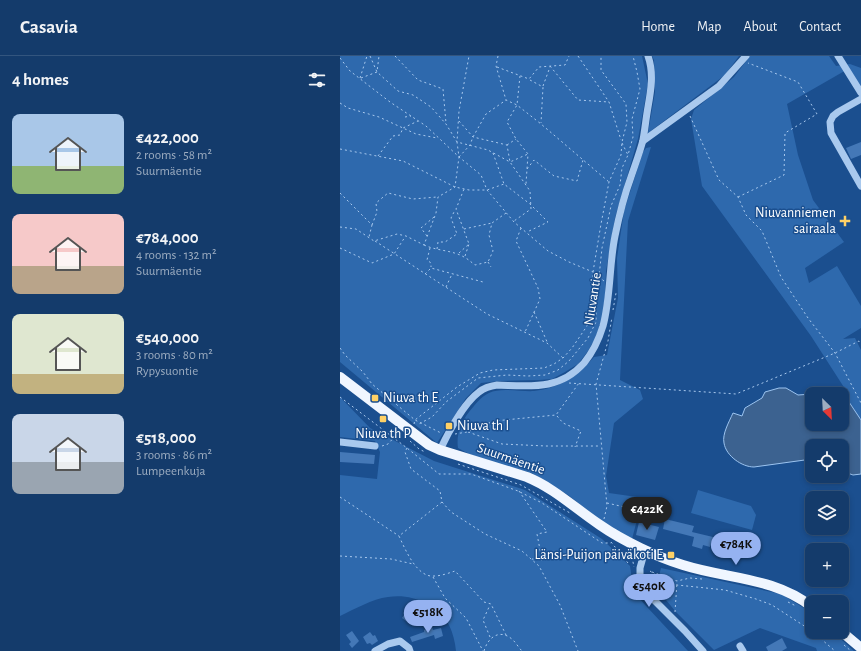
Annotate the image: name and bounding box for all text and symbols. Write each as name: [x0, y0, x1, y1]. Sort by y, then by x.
text: Casavia: [20, 18, 78, 37]
text: Home: [641, 20, 675, 34]
text: Map: [697, 20, 721, 34]
text: About: [743, 20, 777, 34]
text: Contact: [799, 20, 841, 34]
icon: filters: [306, 69, 328, 91]
text: 4 homes: [12, 71, 69, 88]
text: €422,000: [136, 129, 199, 146]
icon: home: [44, 130, 92, 178]
text: 2 rooms · 58 m²: [136, 149, 212, 162]
text: Suurmäentie: [136, 165, 202, 178]
place label: Niuvanniemen sairaala: [755, 206, 837, 236]
marker: Niuvanniemen sairaala: [839, 215, 851, 227]
text: €784,000: [136, 229, 199, 246]
icon: home: [44, 230, 92, 278]
text: 4 rooms · 132 m²: [136, 249, 217, 262]
text: Suurmäentie: [136, 265, 202, 278]
street label: Niuvantie: [582, 271, 604, 327]
text: €540,000: [136, 329, 199, 346]
icon: home: [44, 330, 92, 378]
text: 3 rooms · 80 m²: [136, 349, 213, 362]
text: Rypysuontie: [136, 365, 198, 378]
north arrow: [805, 387, 849, 431]
map controls: [805, 387, 849, 639]
place label: Niuva th E: [383, 391, 438, 405]
marker: Niuva th E: [370, 393, 380, 403]
marker: Niuva th P: [378, 414, 388, 424]
place label: Niuva th I: [457, 419, 509, 433]
marker: Niuva th I: [444, 421, 454, 431]
place label: Niuva th P: [355, 427, 411, 441]
text: €518,000: [136, 429, 196, 446]
icon: home: [44, 430, 92, 478]
button: locate: [805, 439, 849, 483]
street label: Suurmäentie: [475, 441, 547, 477]
text: 3 rooms · 86 m²: [136, 449, 212, 462]
text: Lumpeenkuja: [136, 465, 206, 478]
button: layers: [805, 491, 849, 535]
pin: €422K: [619, 497, 675, 531]
text: €422K: [631, 503, 663, 516]
pin: €784K: [708, 532, 764, 566]
text: €784K: [720, 538, 752, 551]
button: +: [805, 543, 849, 587]
place label: Länsi-Puijon päiväkoti E: [535, 548, 663, 562]
marker: Länsi-Puijon päiväkoti E: [666, 550, 676, 560]
pin: €540K: [621, 574, 677, 608]
text: €540K: [633, 580, 665, 593]
button: −: [805, 595, 849, 639]
pin: €518K: [400, 600, 456, 634]
text: €518K: [413, 606, 443, 619]

